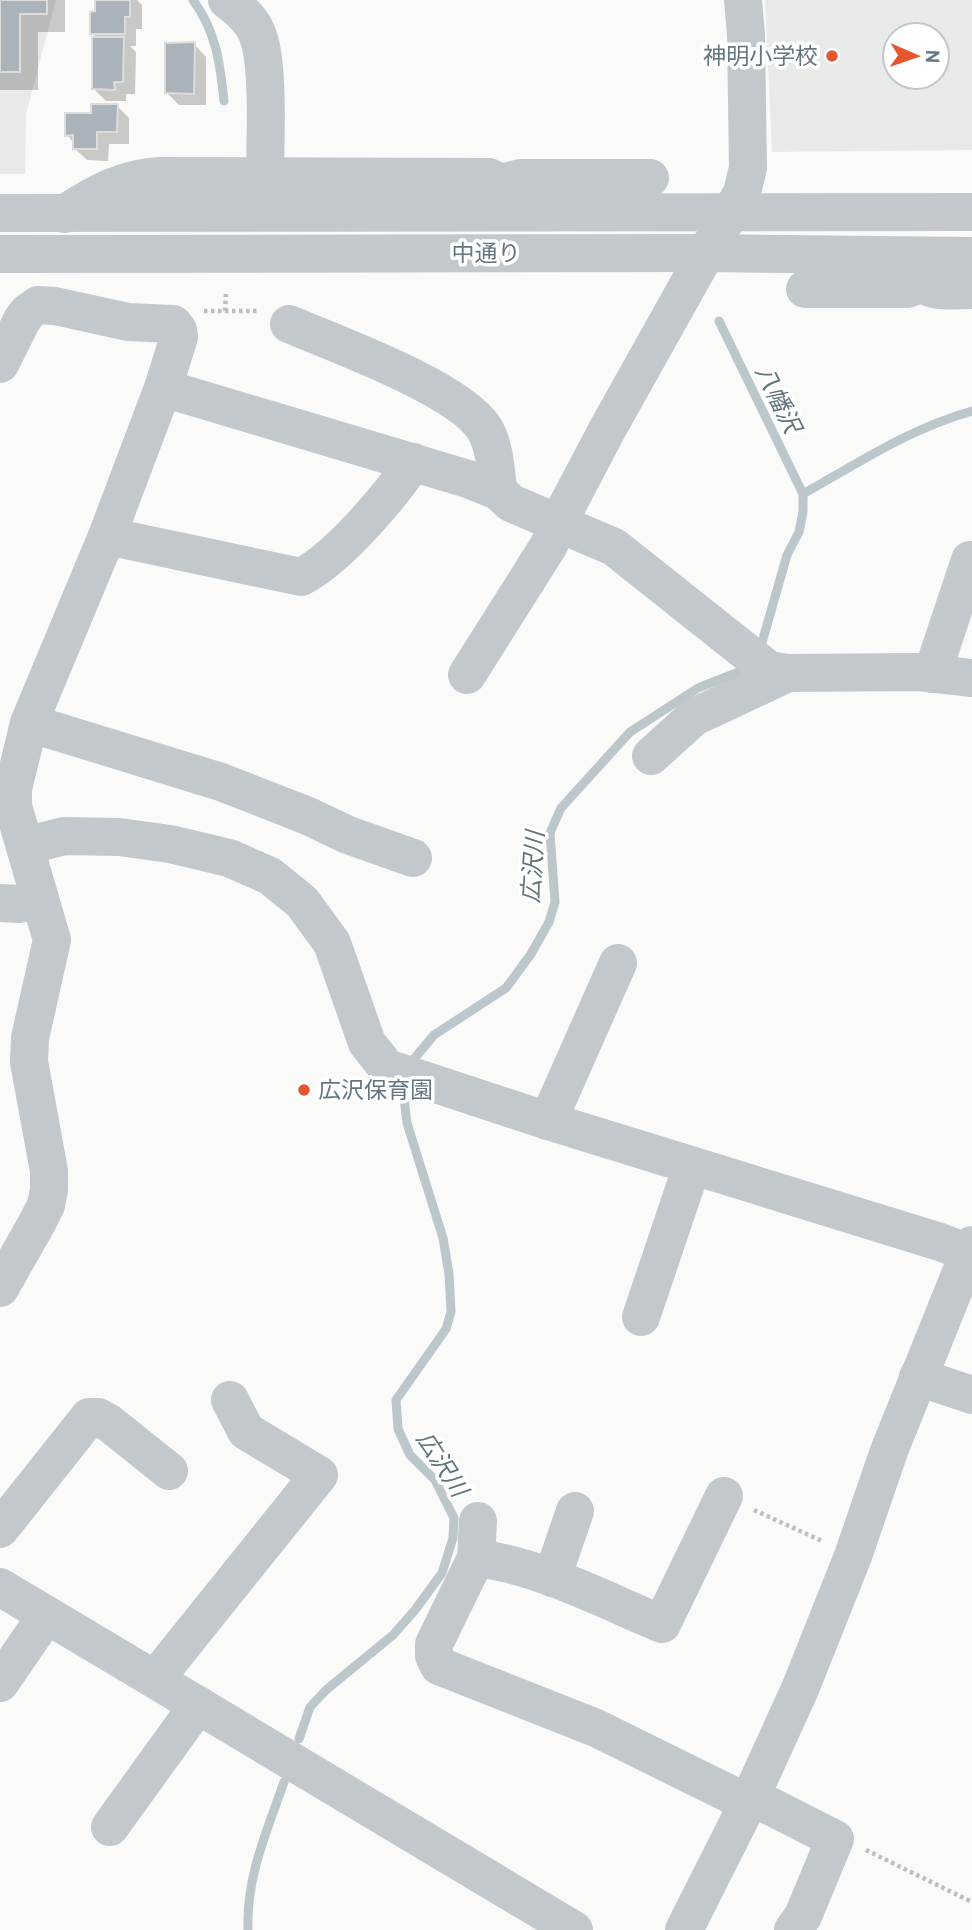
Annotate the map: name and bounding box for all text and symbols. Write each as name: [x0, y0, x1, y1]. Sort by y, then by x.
north arrow: [881, 21, 951, 91]
place label: 神明小学校: [703, 44, 818, 73]
marker: 神明小学校: [824, 48, 840, 64]
text: N: [919, 49, 943, 64]
street label: 中通り: [452, 241, 521, 270]
water label: 八幡沢: [747, 361, 807, 442]
water label: 広沢川: [518, 827, 553, 904]
place label: 広沢保育園: [318, 1078, 433, 1107]
marker: 広沢保育園: [296, 1082, 312, 1098]
water label: 広沢川: [408, 1427, 474, 1506]

